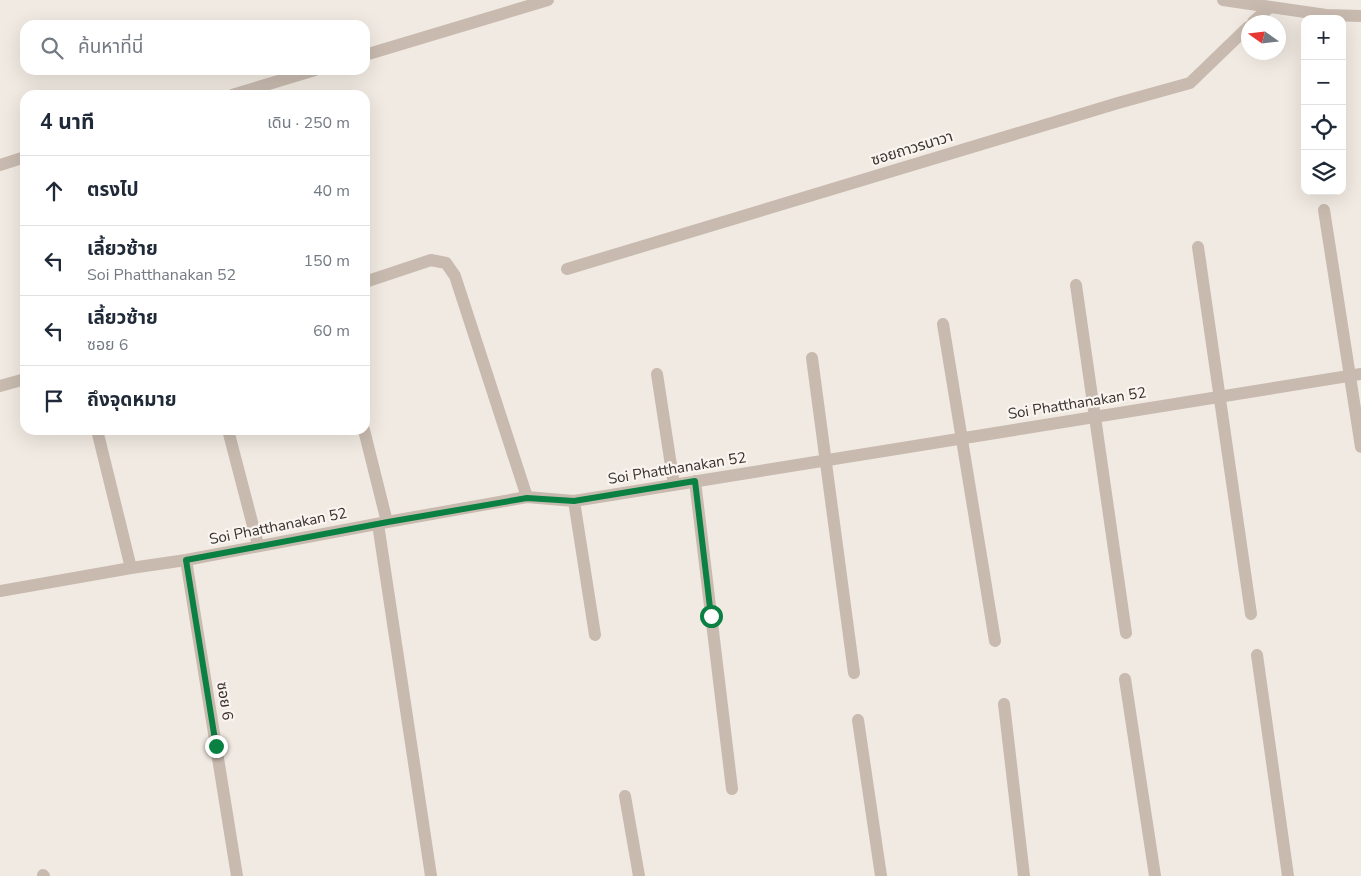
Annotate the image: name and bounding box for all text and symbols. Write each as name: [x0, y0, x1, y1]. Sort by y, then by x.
north arrow: [1241, 15, 1286, 60]
map controls: [1301, 15, 1346, 195]
button: +: [1301, 15, 1346, 60]
search box: [20, 20, 370, 75]
icon: search: [38, 34, 66, 62]
text: ค้นหาที่นี่: [78, 34, 143, 60]
button: −: [1301, 60, 1346, 105]
button: locate: [1301, 105, 1346, 150]
text: 4 นาที: [40, 108, 95, 136]
text: เดิน · 250 m: [267, 112, 350, 134]
street label: ซอยถาวรนาวา: [869, 126, 955, 170]
button: layers: [1301, 150, 1346, 195]
icon: ahead: [40, 177, 68, 205]
text: ตรงไป: [87, 177, 139, 203]
text: 40 m: [313, 180, 350, 202]
text: เลี้ยวซ้าย: [87, 236, 158, 262]
icon: left: [40, 247, 68, 275]
text: 150 m: [303, 250, 350, 272]
text: Soi Phatthanakan 52: [87, 264, 236, 286]
text: เลี้ยวซ้าย: [87, 305, 158, 331]
icon: left: [40, 317, 68, 345]
text: 60 m: [313, 320, 350, 342]
text: ซอย 6: [87, 334, 128, 356]
street label: Soi Phatthanakan 52: [1006, 382, 1148, 424]
icon: arrive: [40, 387, 68, 415]
text: ถึงจุดหมาย: [87, 387, 177, 413]
street label: Soi Phatthanakan 52: [606, 447, 748, 489]
street label: Soi Phatthanakan 52: [207, 503, 349, 549]
route start: [700, 605, 723, 628]
street label: ซอย 6: [212, 680, 238, 722]
route end: [205, 735, 228, 758]

